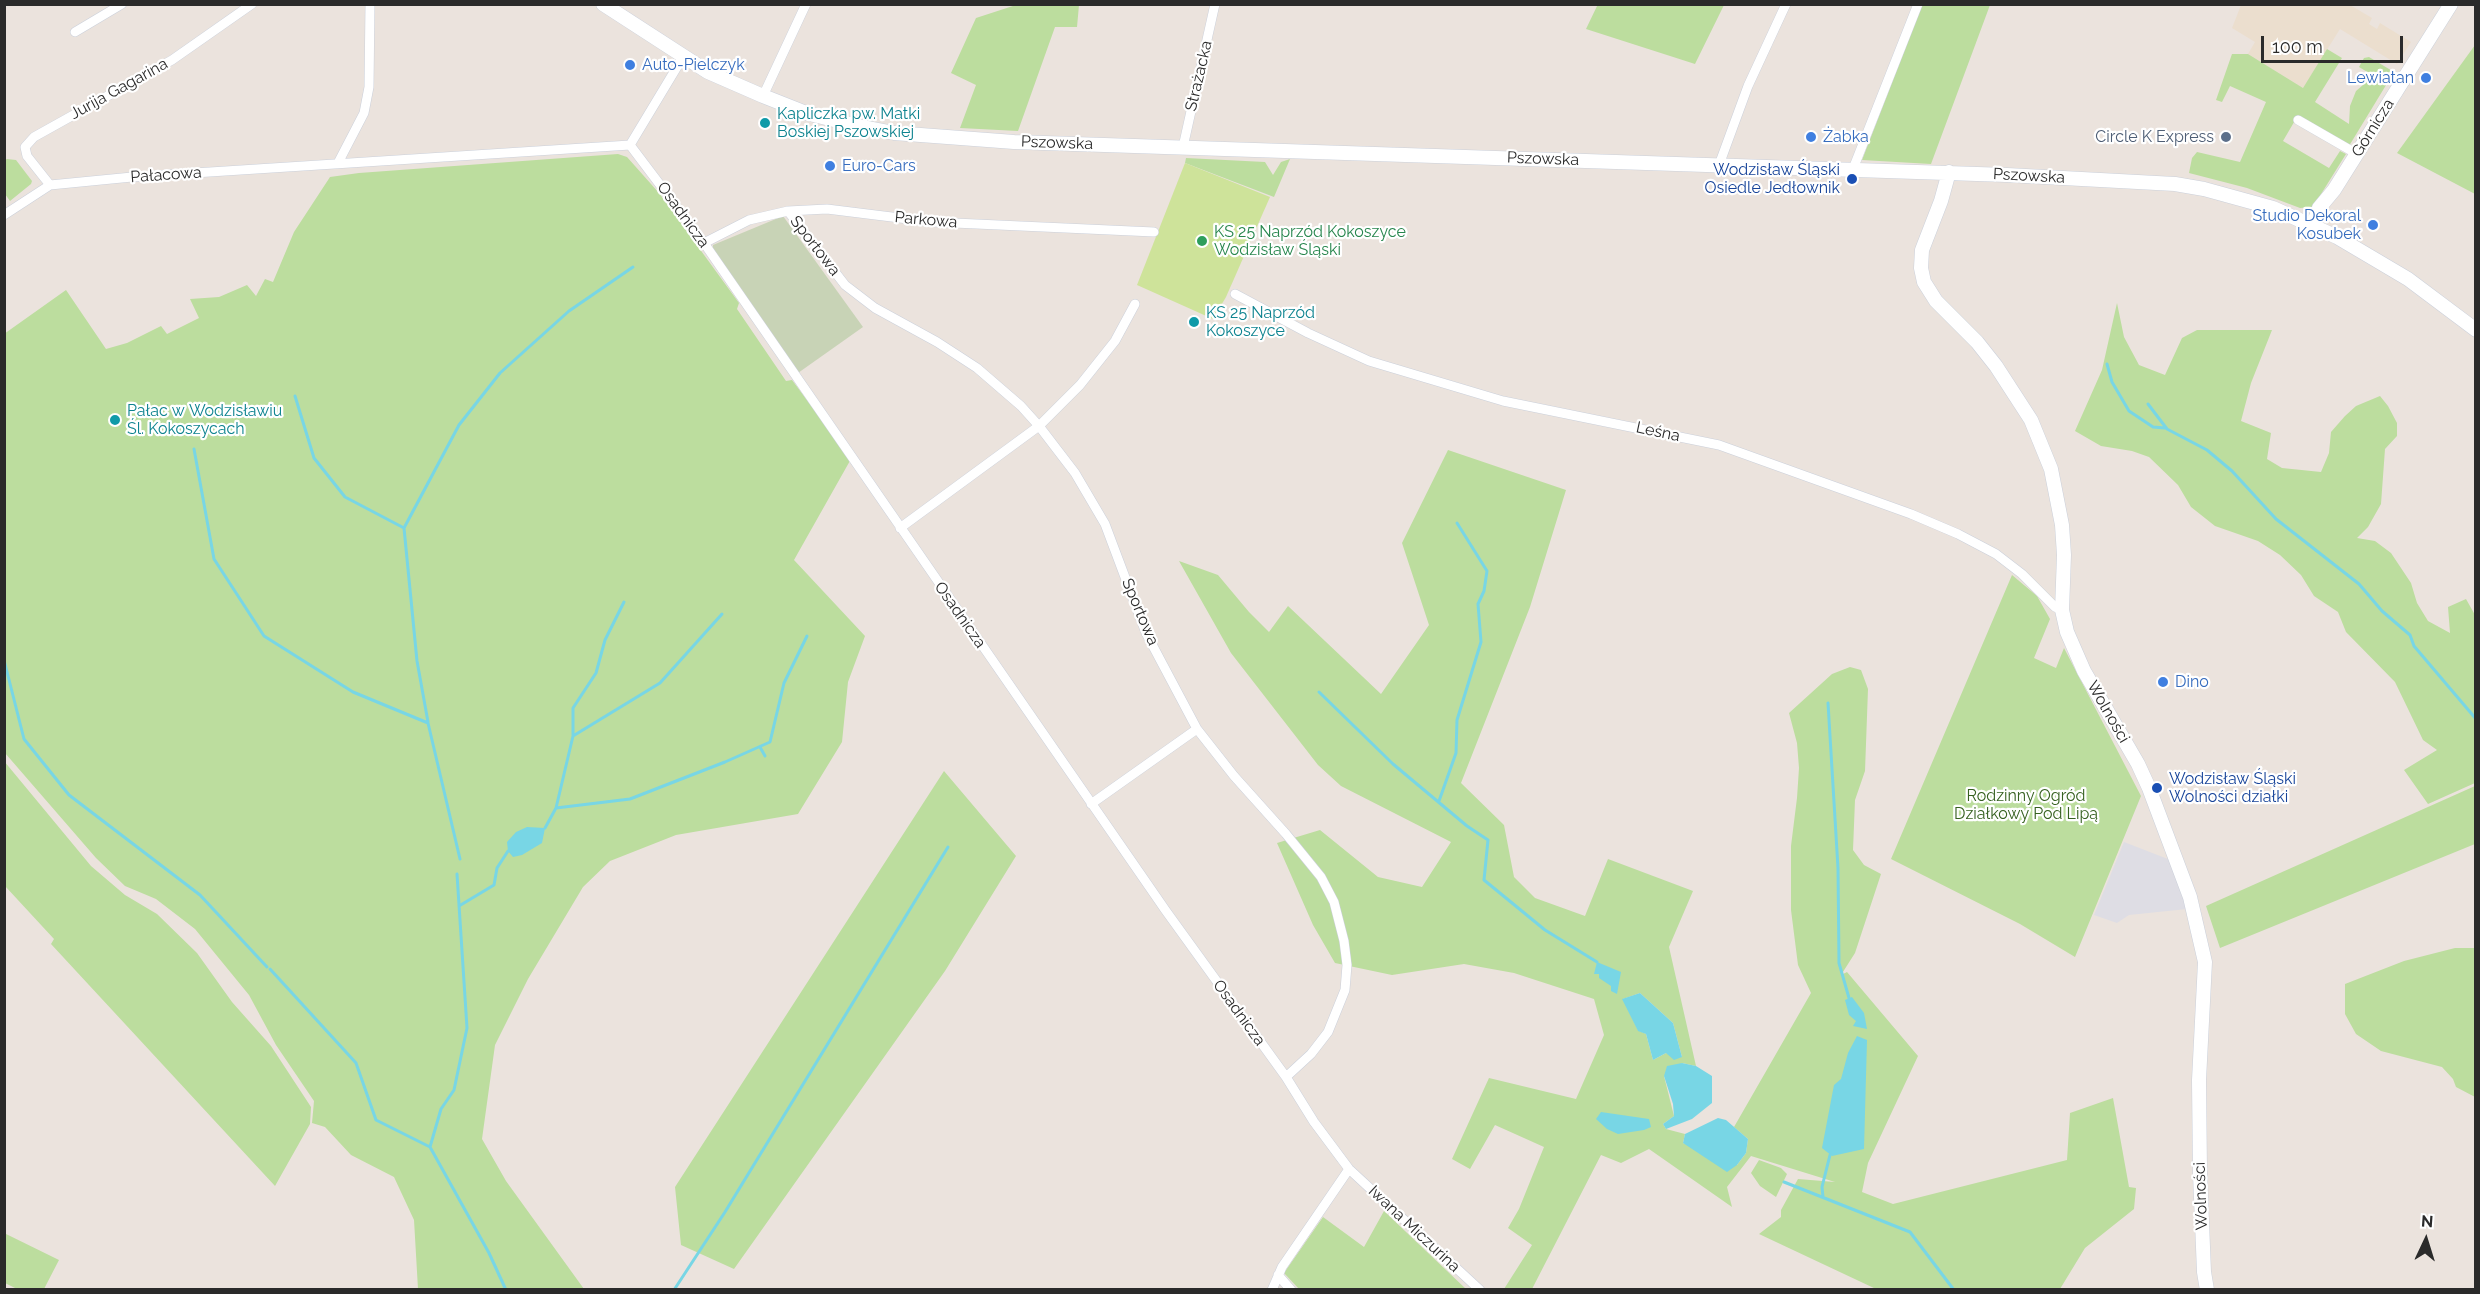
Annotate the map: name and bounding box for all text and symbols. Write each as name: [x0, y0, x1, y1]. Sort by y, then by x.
scale bar: [2264, 24, 2406, 62]
text: 100 m: [2272, 36, 2323, 57]
street label: Strażacka: [1182, 39, 1216, 113]
street label: Jurija Gagarina: [67, 54, 171, 124]
place label: Auto-Pielczyk: [642, 55, 745, 75]
marker: Auto-Pielczyk: [623, 58, 637, 72]
place label: Lewiatan: [2347, 68, 2414, 88]
marker: Lewiatan: [2419, 71, 2433, 85]
street label: Górnicza: [2348, 95, 2398, 161]
place label: Kapliczka pw. Matki Boskiej Pszowskiej: [777, 104, 920, 142]
marker: Kapliczka pw. Matki Boskiej Pszowskiej: [758, 116, 772, 130]
place label: Żabka: [1823, 127, 1869, 147]
place label: Circle K Express: [2095, 127, 2214, 147]
marker: Żabka: [1804, 130, 1818, 144]
marker: Circle K Express: [2219, 130, 2233, 144]
street label: Pszowska: [1021, 132, 1093, 154]
street label: Pszowska: [1507, 148, 1579, 170]
place label: Euro-Cars: [842, 156, 916, 176]
marker: Euro-Cars: [823, 159, 837, 173]
place label: Wodzisław Śląski Osiedle Jedłownik: [1704, 160, 1840, 198]
street label: Pałacowa: [130, 163, 202, 187]
street label: Pszowska: [1992, 165, 2066, 187]
marker: Wodzisław Śląski Osiedle Jedłownik: [1845, 172, 1859, 186]
street label: Osadnicza: [653, 178, 713, 252]
place label: Studio Dekoral Kosubek: [2252, 206, 2361, 244]
street label: Parkowa: [894, 208, 958, 232]
street label: Sportowa: [786, 212, 844, 280]
marker: Studio Dekoral Kosubek: [2366, 218, 2380, 232]
place label: KS 25 Naprzód Kokoszyce Wodzisław Śląski: [1214, 222, 1406, 260]
marker: KS 25 Naprzód Kokoszyce Wodzisław Śląski: [1195, 234, 1209, 248]
place label: KS 25 Naprzód Kokoszyce: [1206, 303, 1315, 341]
marker: KS 25 Naprzód Kokoszyce: [1187, 315, 1201, 329]
place label: Pałac w Wodzisławiu Śl. Kokoszycach: [127, 401, 282, 439]
marker: Pałac w Wodzisławiu Śl. Kokoszycach: [108, 413, 122, 427]
street label: Leśna: [1634, 418, 1682, 446]
street label: Sportowa: [1117, 576, 1163, 648]
street label: Osadnicza: [930, 578, 990, 652]
place label: Dino: [2175, 672, 2209, 692]
marker: Dino: [2156, 675, 2170, 689]
street label: Wolności: [2083, 678, 2133, 746]
place label: Wodzisław Śląski Wolności działki: [2169, 769, 2296, 807]
marker: Wodzisław Śląski Wolności działki: [2150, 781, 2164, 795]
park label: Rodzinny Ogród Działkowy Pod Lipą: [1954, 786, 2098, 824]
street label: Osadnicza: [1209, 976, 1269, 1050]
street label: Wolności: [2190, 1161, 2212, 1231]
street label: Iwana Miczurina: [1364, 1182, 1464, 1276]
north arrow: [2396, 1210, 2456, 1270]
text: N: [2421, 1212, 2434, 1231]

